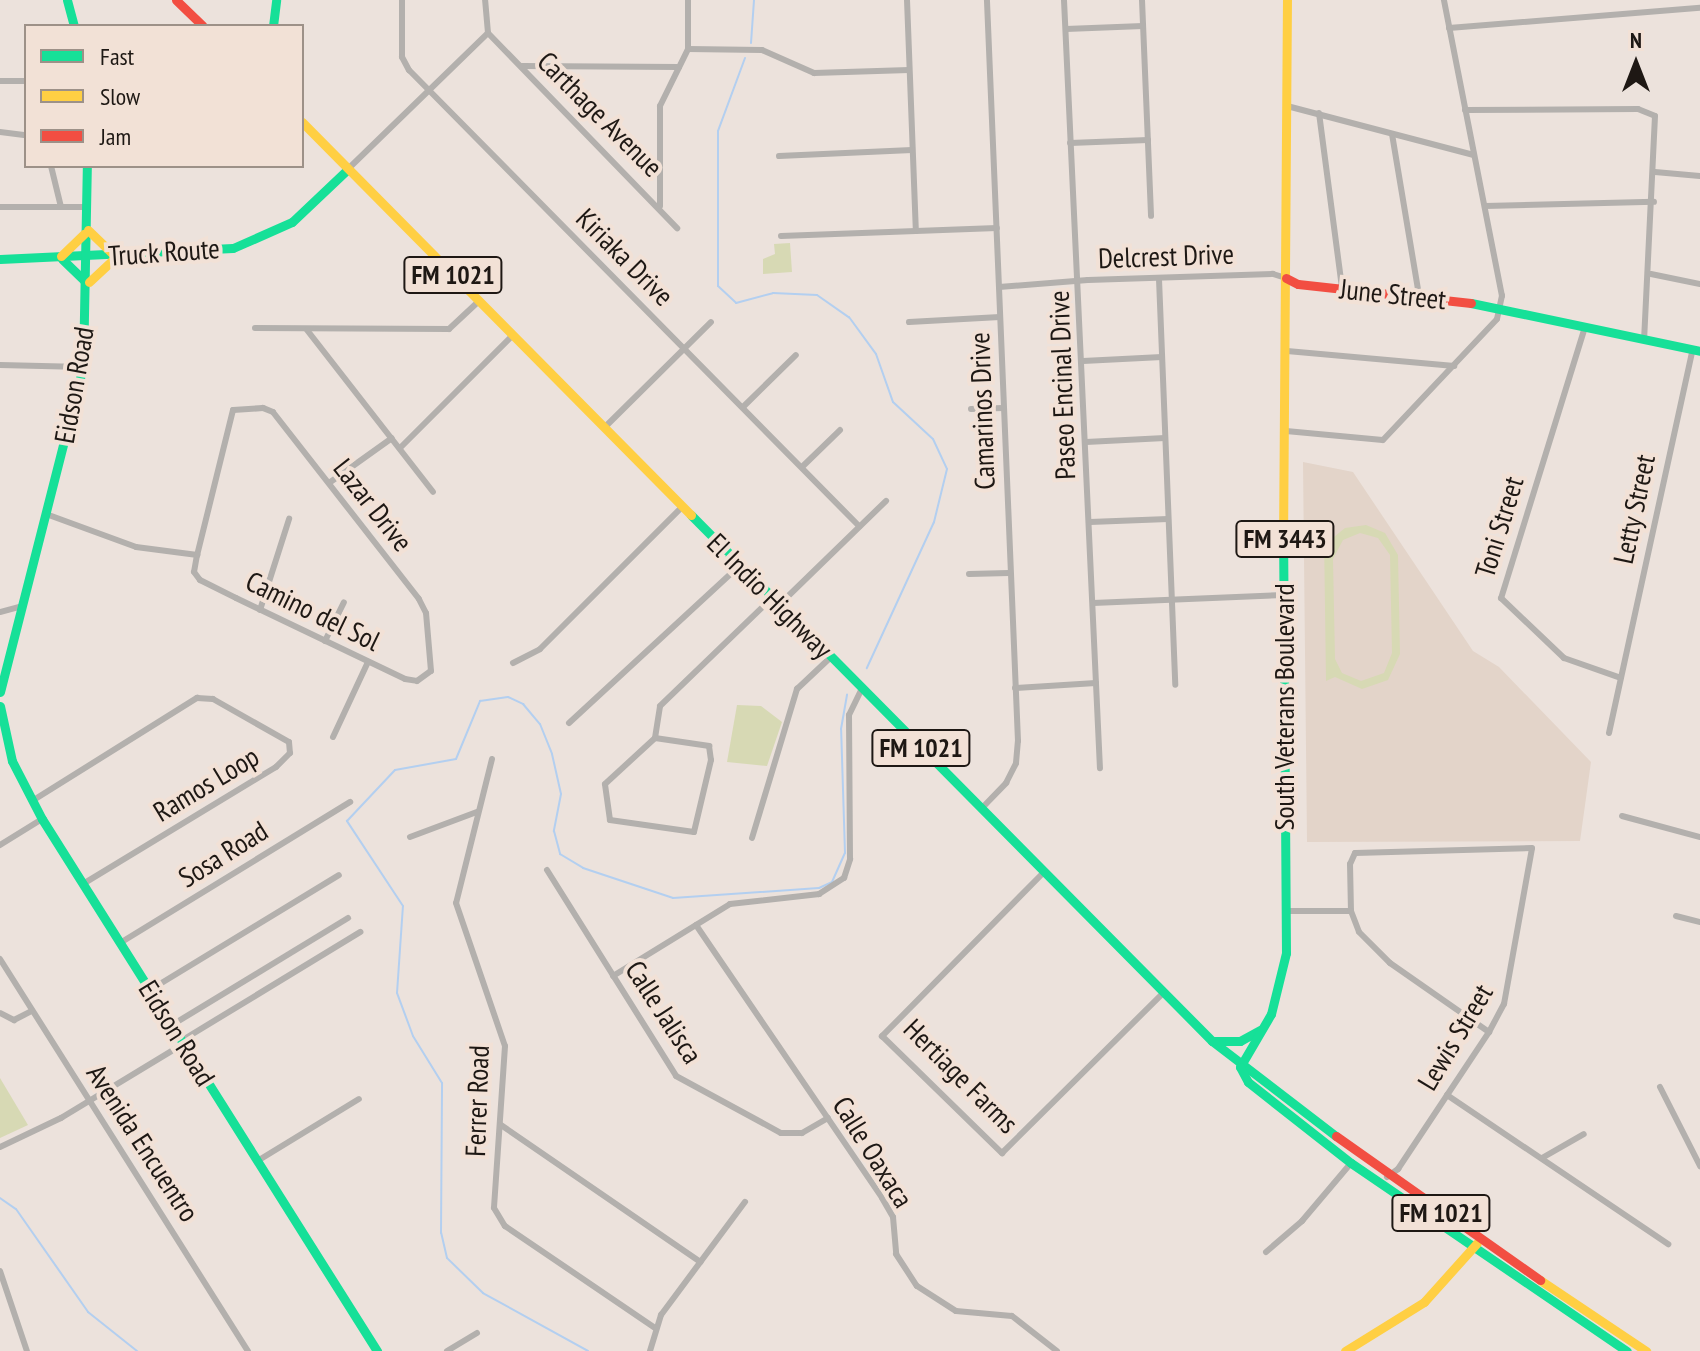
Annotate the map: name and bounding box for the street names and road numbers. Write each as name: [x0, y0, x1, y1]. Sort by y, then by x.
street label: Carthage Avenue: [530, 44, 670, 184]
street label: Kiriaka Drive: [569, 201, 681, 313]
street label: Truck Route: [107, 231, 221, 273]
street label: Delcrest Drive: [1097, 237, 1235, 275]
road number: FM 1021: [403, 253, 503, 297]
street label: June Street: [1338, 272, 1448, 316]
street label: Paseo Encinal Drive: [1042, 290, 1082, 480]
street label: Eidson Road: [47, 324, 101, 446]
street label: Camarinos Drive: [962, 332, 1002, 490]
street label: Letty Street: [1606, 451, 1662, 567]
street label: Lazar Drive: [326, 452, 420, 558]
street label: Toni Street: [1468, 472, 1530, 582]
road number: FM 3443: [1235, 517, 1335, 561]
street label: El Indio Highway: [700, 526, 840, 666]
street label: Camino del Sol: [240, 564, 386, 658]
street label: South Veterans Boulevard: [1267, 583, 1301, 831]
road number: FM 1021: [871, 726, 971, 770]
street label: Ramos Loop: [147, 739, 265, 829]
street label: Sosa Road: [172, 814, 274, 894]
street label: Calle Jalisca: [618, 954, 710, 1070]
street label: Eidson Road: [132, 974, 222, 1092]
street label: Lewis Street: [1410, 978, 1500, 1096]
street label: Hertiage Farms: [897, 1012, 1025, 1140]
street label: Ferrer Road: [458, 1045, 496, 1157]
street label: Avenida Encuentro: [80, 1058, 206, 1228]
street label: Calle Oaxaca: [826, 1090, 920, 1214]
road number: FM 1021: [1391, 1191, 1491, 1235]

